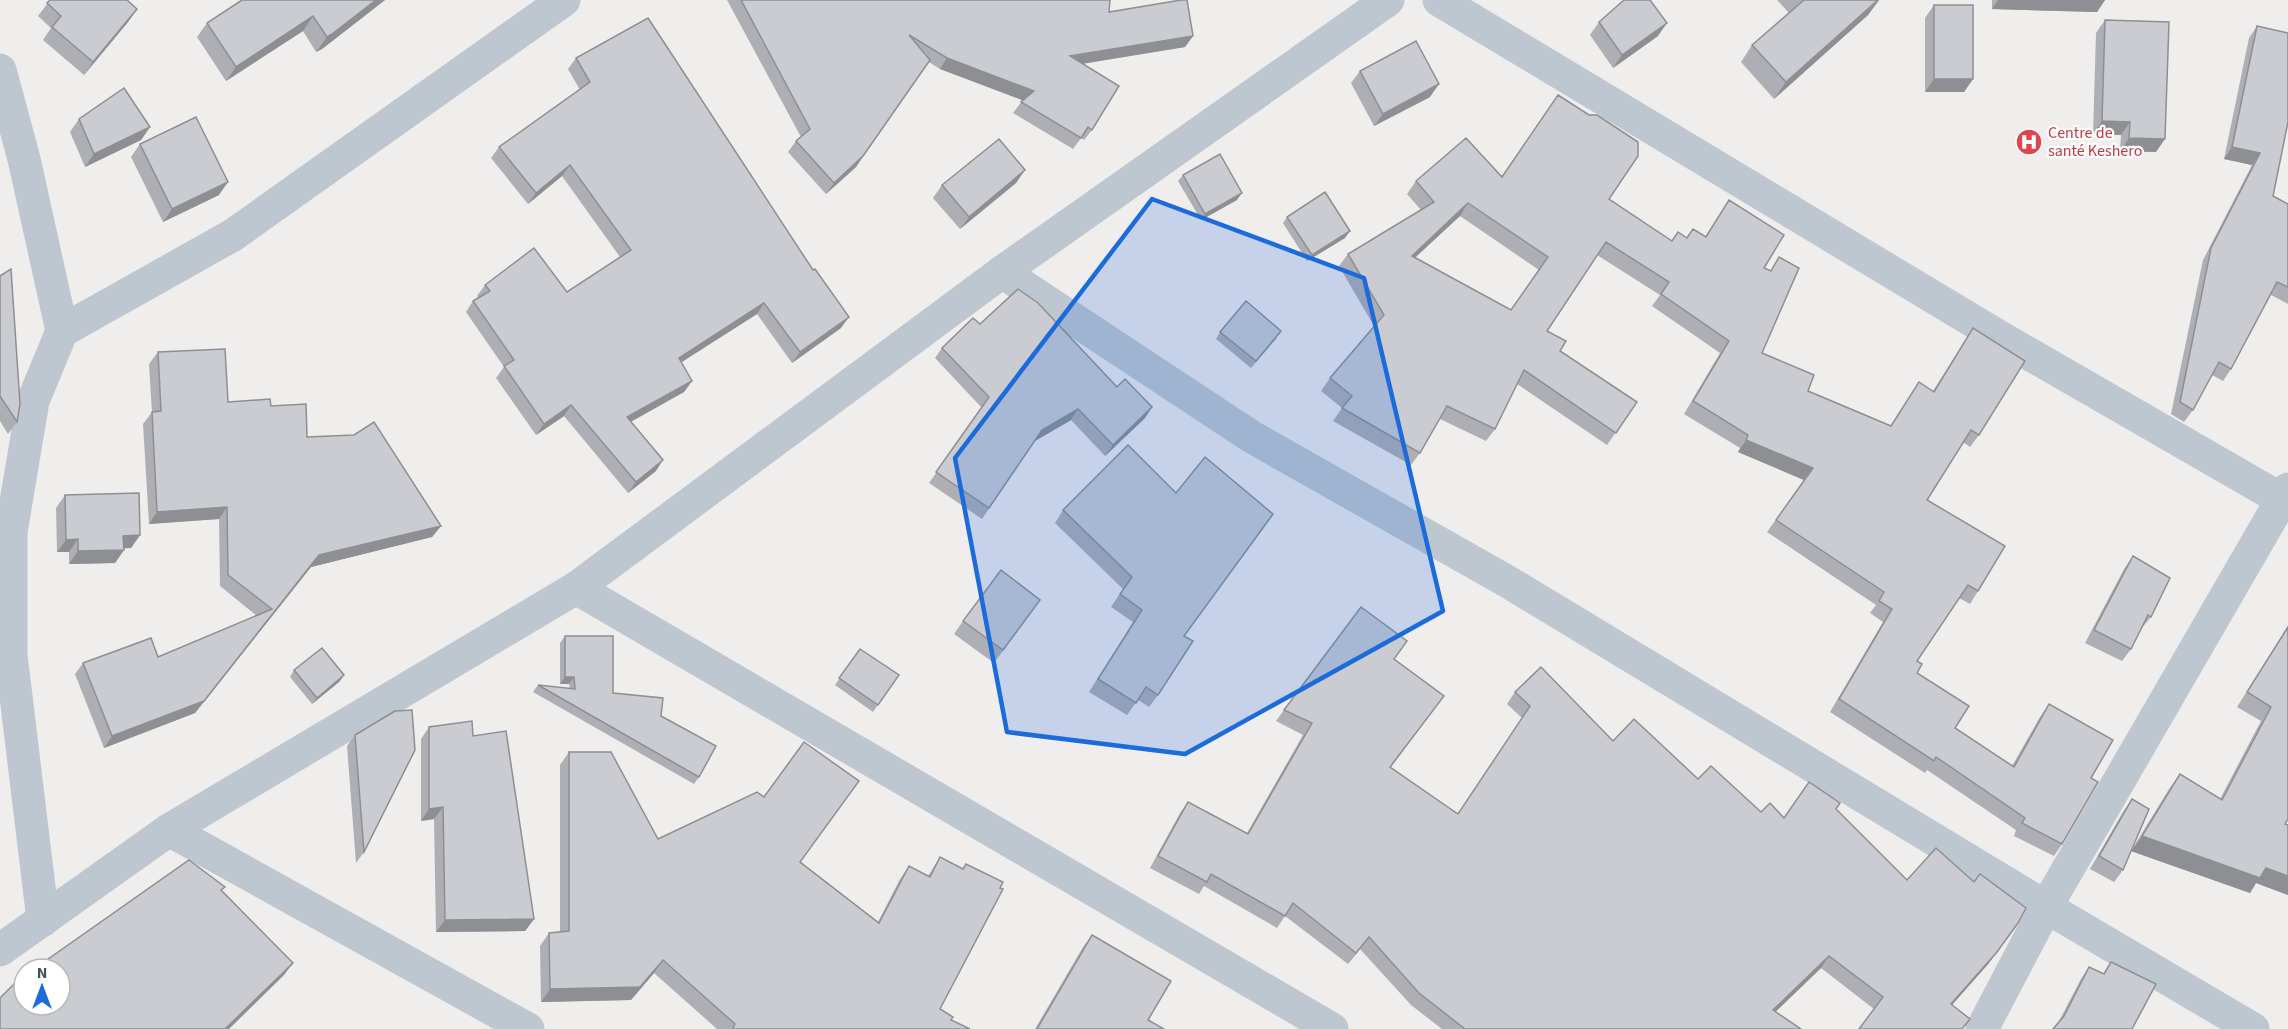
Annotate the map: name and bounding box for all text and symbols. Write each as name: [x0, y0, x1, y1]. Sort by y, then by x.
place label: Centre de santé Keshero: [2048, 122, 2142, 162]
hospital icon: Centre de santé Keshero: [2014, 127, 2044, 157]
north arrow: [12, 957, 72, 1017]
text: N: [37, 962, 47, 984]

